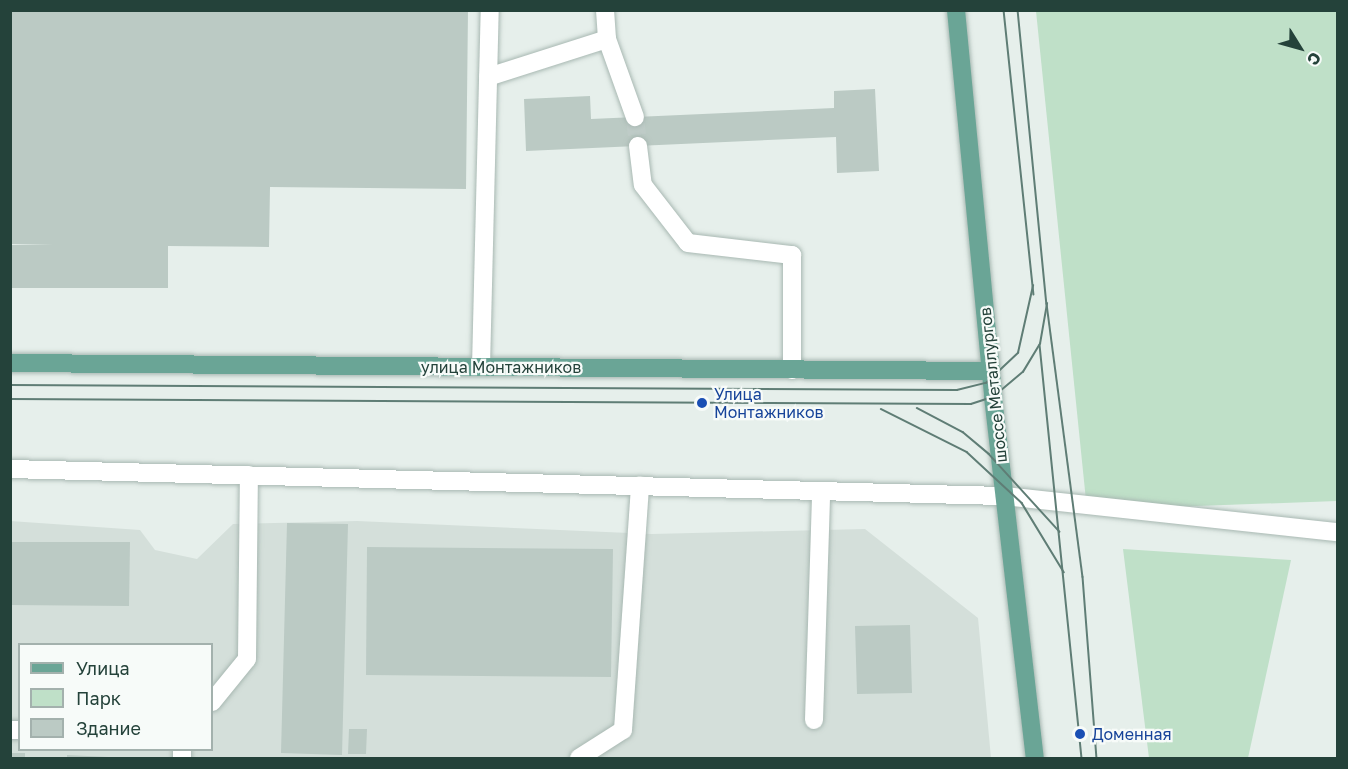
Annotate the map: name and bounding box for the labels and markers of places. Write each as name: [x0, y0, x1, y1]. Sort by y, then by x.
place label: Улица Монтажников: [714, 384, 824, 422]
marker: Улица Монтажников: [695, 396, 709, 410]
place label: Доменная: [1092, 724, 1172, 744]
marker: Доменная: [1073, 727, 1087, 741]

